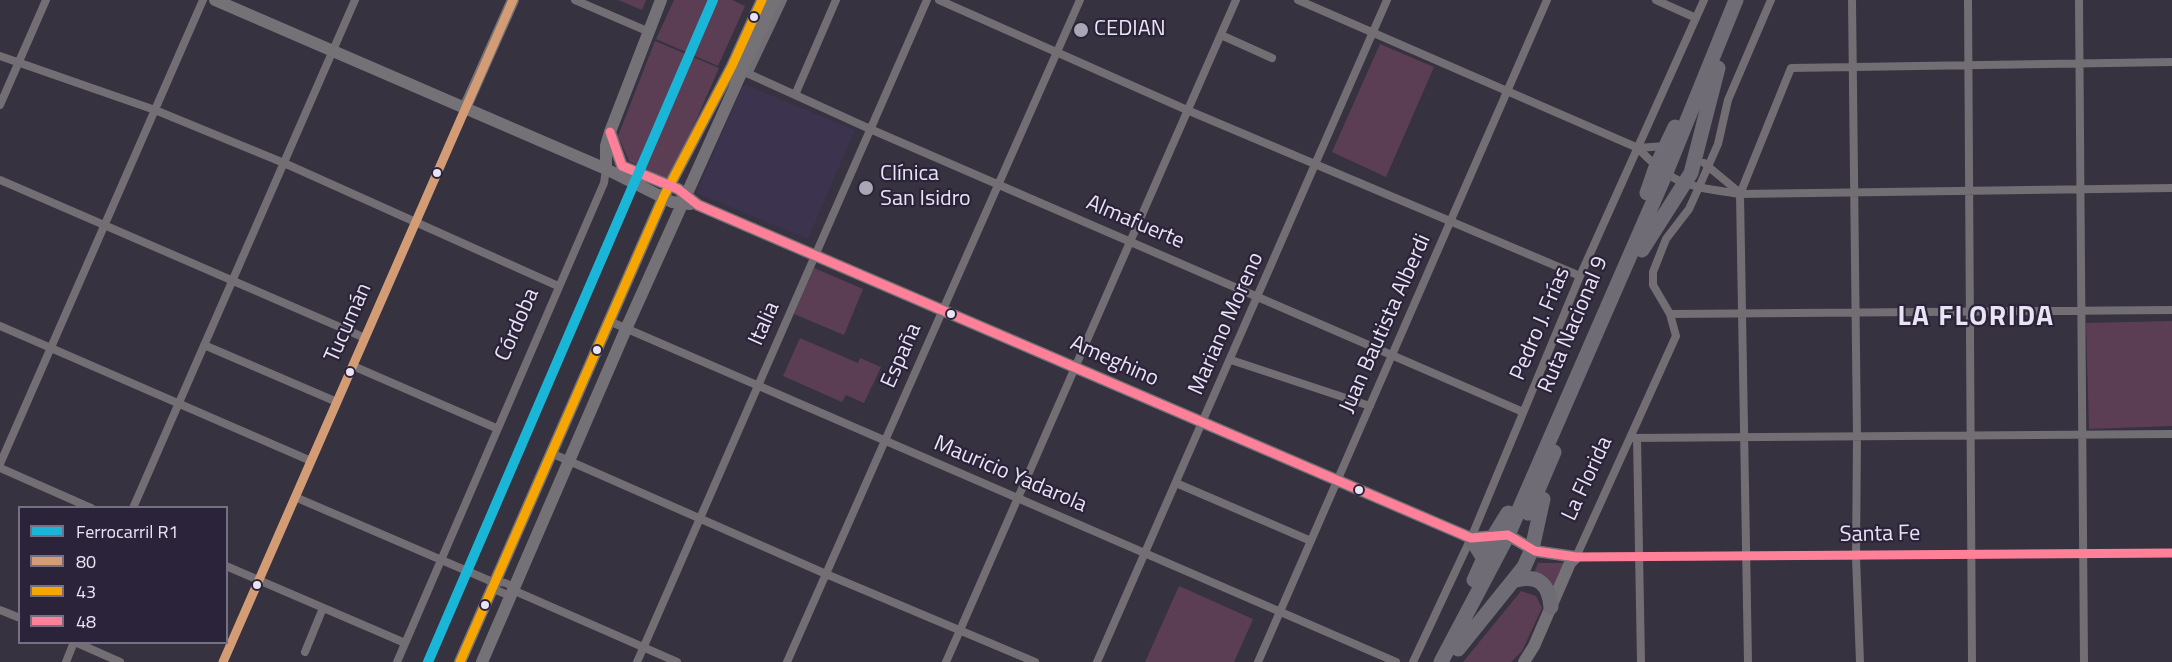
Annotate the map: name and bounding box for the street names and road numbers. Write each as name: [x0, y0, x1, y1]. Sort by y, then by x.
street label: Almafuerte: [1082, 191, 1188, 255]
street label: Juan Bautista Alberdi: [1335, 230, 1437, 418]
street label: Mariano Moreno: [1184, 249, 1270, 399]
street label: Ruta Nacional 9: [1533, 253, 1615, 397]
street label: Pedro J. Frías: [1505, 263, 1577, 385]
street label: Tucumán: [320, 279, 378, 367]
street label: Córdoba: [490, 285, 546, 365]
street label: Italia: [744, 298, 786, 350]
street label: España: [876, 320, 928, 392]
street label: Ameghino: [1066, 331, 1162, 393]
street label: Mauricio Yadarola: [930, 431, 1090, 519]
street label: La Florida: [1557, 433, 1619, 525]
street label: Santa Fe: [1839, 521, 1921, 549]

